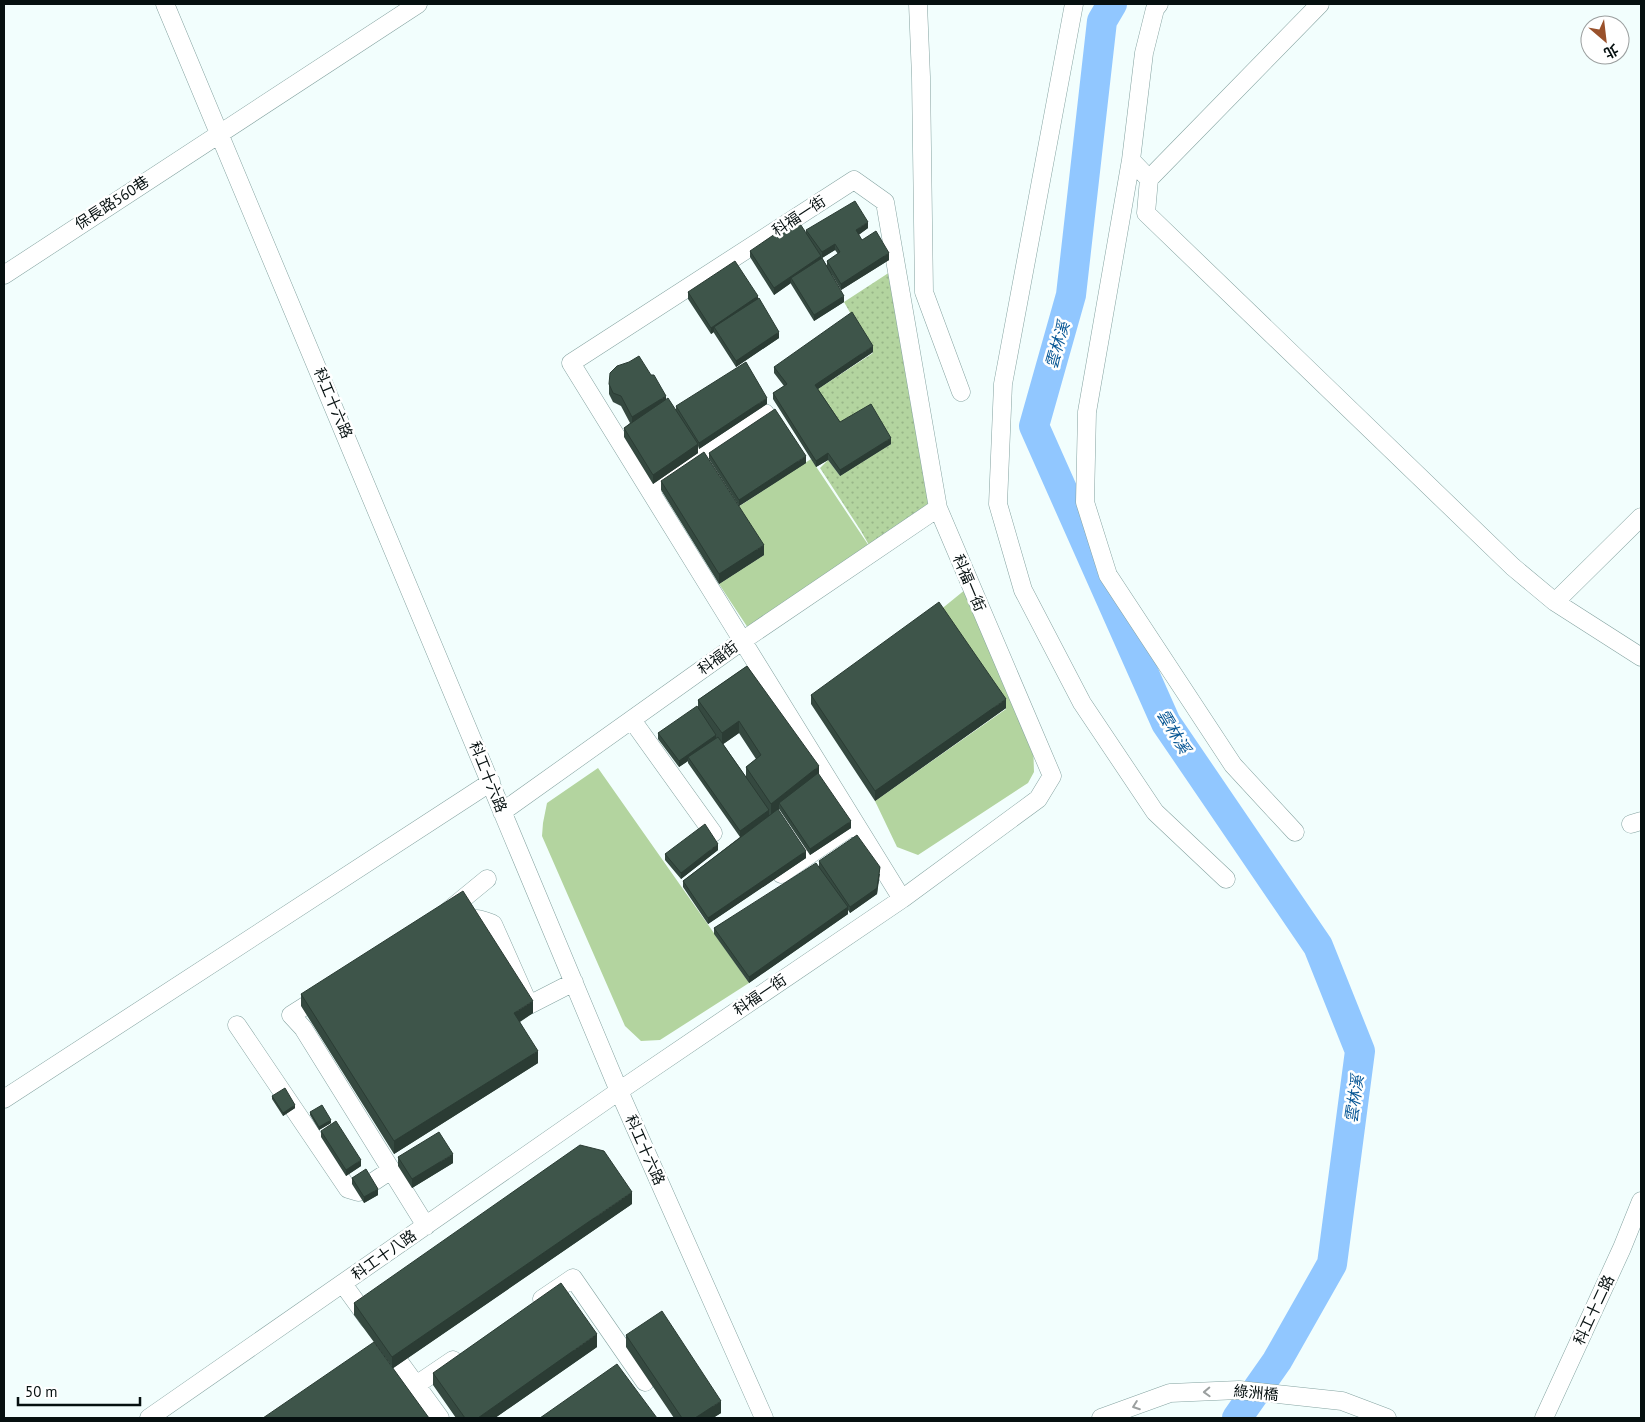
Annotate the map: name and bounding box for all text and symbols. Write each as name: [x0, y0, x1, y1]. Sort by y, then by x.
north arrow: [1580, 15, 1630, 65]
text: 北: [1601, 40, 1622, 63]
street label: 保長路560巷: [71, 172, 152, 234]
street label: 科福一街: [768, 191, 829, 240]
water label: 雲林溪: [1041, 317, 1074, 371]
street label: 科工十六路: [310, 365, 357, 441]
street label: 科福一街: [949, 551, 990, 614]
street label: 科福街: [694, 637, 741, 679]
water label: 雲林溪: [1153, 705, 1196, 758]
street label: 科工十六路: [466, 738, 511, 815]
street label: 科福一街: [730, 970, 790, 1019]
water label: 雲林溪: [1341, 1072, 1368, 1124]
street label: 科工十六路: [622, 1112, 669, 1188]
street label: 科工十八路: [348, 1225, 420, 1284]
street label: 科工十二路: [1569, 1272, 1618, 1348]
scale bar: [18, 1374, 140, 1406]
street label: 綠洲橋: [1233, 1381, 1279, 1404]
text: 50 m: [25, 1382, 58, 1401]
one-way arrow: [1202, 1386, 1210, 1397]
one-way arrow: [1132, 1400, 1140, 1410]

